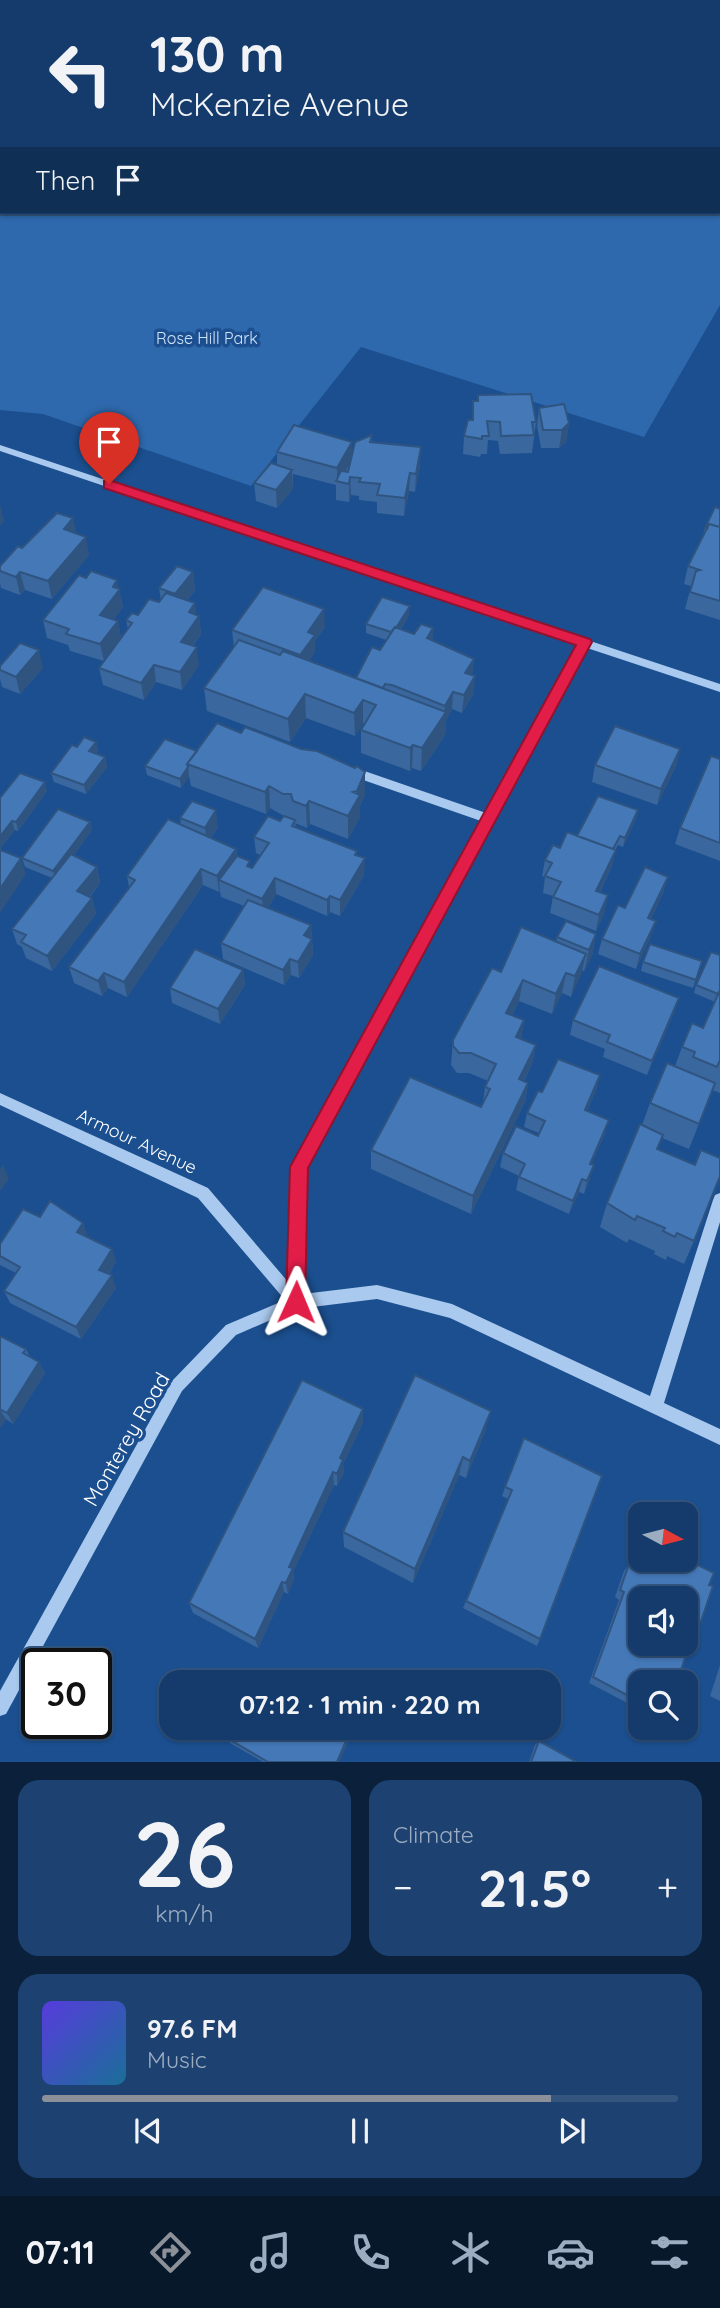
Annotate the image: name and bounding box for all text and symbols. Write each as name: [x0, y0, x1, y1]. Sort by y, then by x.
text: 130 m: [150, 23, 284, 84]
icon: left: [35, 28, 126, 119]
text: McKenzie Avenue: [150, 84, 409, 124]
icon: arrive: [109, 161, 147, 199]
text: Then: [35, 164, 95, 197]
park label: Rose Hill Park: [156, 328, 258, 348]
pin: [79, 412, 139, 484]
icon: arrive: [90, 423, 128, 461]
street label: Armour Avenue: [73, 1103, 201, 1179]
position arrow: [259, 1265, 333, 1339]
street label: Monterey Road: [77, 1367, 175, 1511]
north arrow: [628, 1502, 698, 1572]
map controls: [628, 1502, 698, 1740]
button: sound: [628, 1586, 698, 1656]
speed limit sign: 30: [21, 1648, 112, 1739]
button: search: [628, 1670, 698, 1740]
text: 07:12 · 1 min · 220 m: [239, 1688, 481, 1721]
text: 26: [133, 1796, 236, 1910]
text: Climate: [393, 1820, 474, 1849]
text: 21.5°: [478, 1855, 591, 1920]
text: −: [393, 1863, 413, 1911]
text: +: [657, 1863, 678, 1911]
text: km/h: [155, 1899, 214, 1928]
text: 97.6 FM: [147, 2012, 237, 2045]
text: Music: [147, 2045, 207, 2074]
icon: previous: [129, 2112, 167, 2150]
icon: pause: [341, 2112, 379, 2150]
icon: next: [553, 2112, 591, 2150]
icon: directions: [146, 2228, 195, 2277]
icon: music: [246, 2228, 295, 2277]
icon: phone: [346, 2228, 395, 2277]
icon: climate: [446, 2228, 495, 2277]
icon: car: [546, 2228, 595, 2277]
icon: filters: [645, 2228, 694, 2277]
text: 07:11: [25, 2232, 95, 2272]

